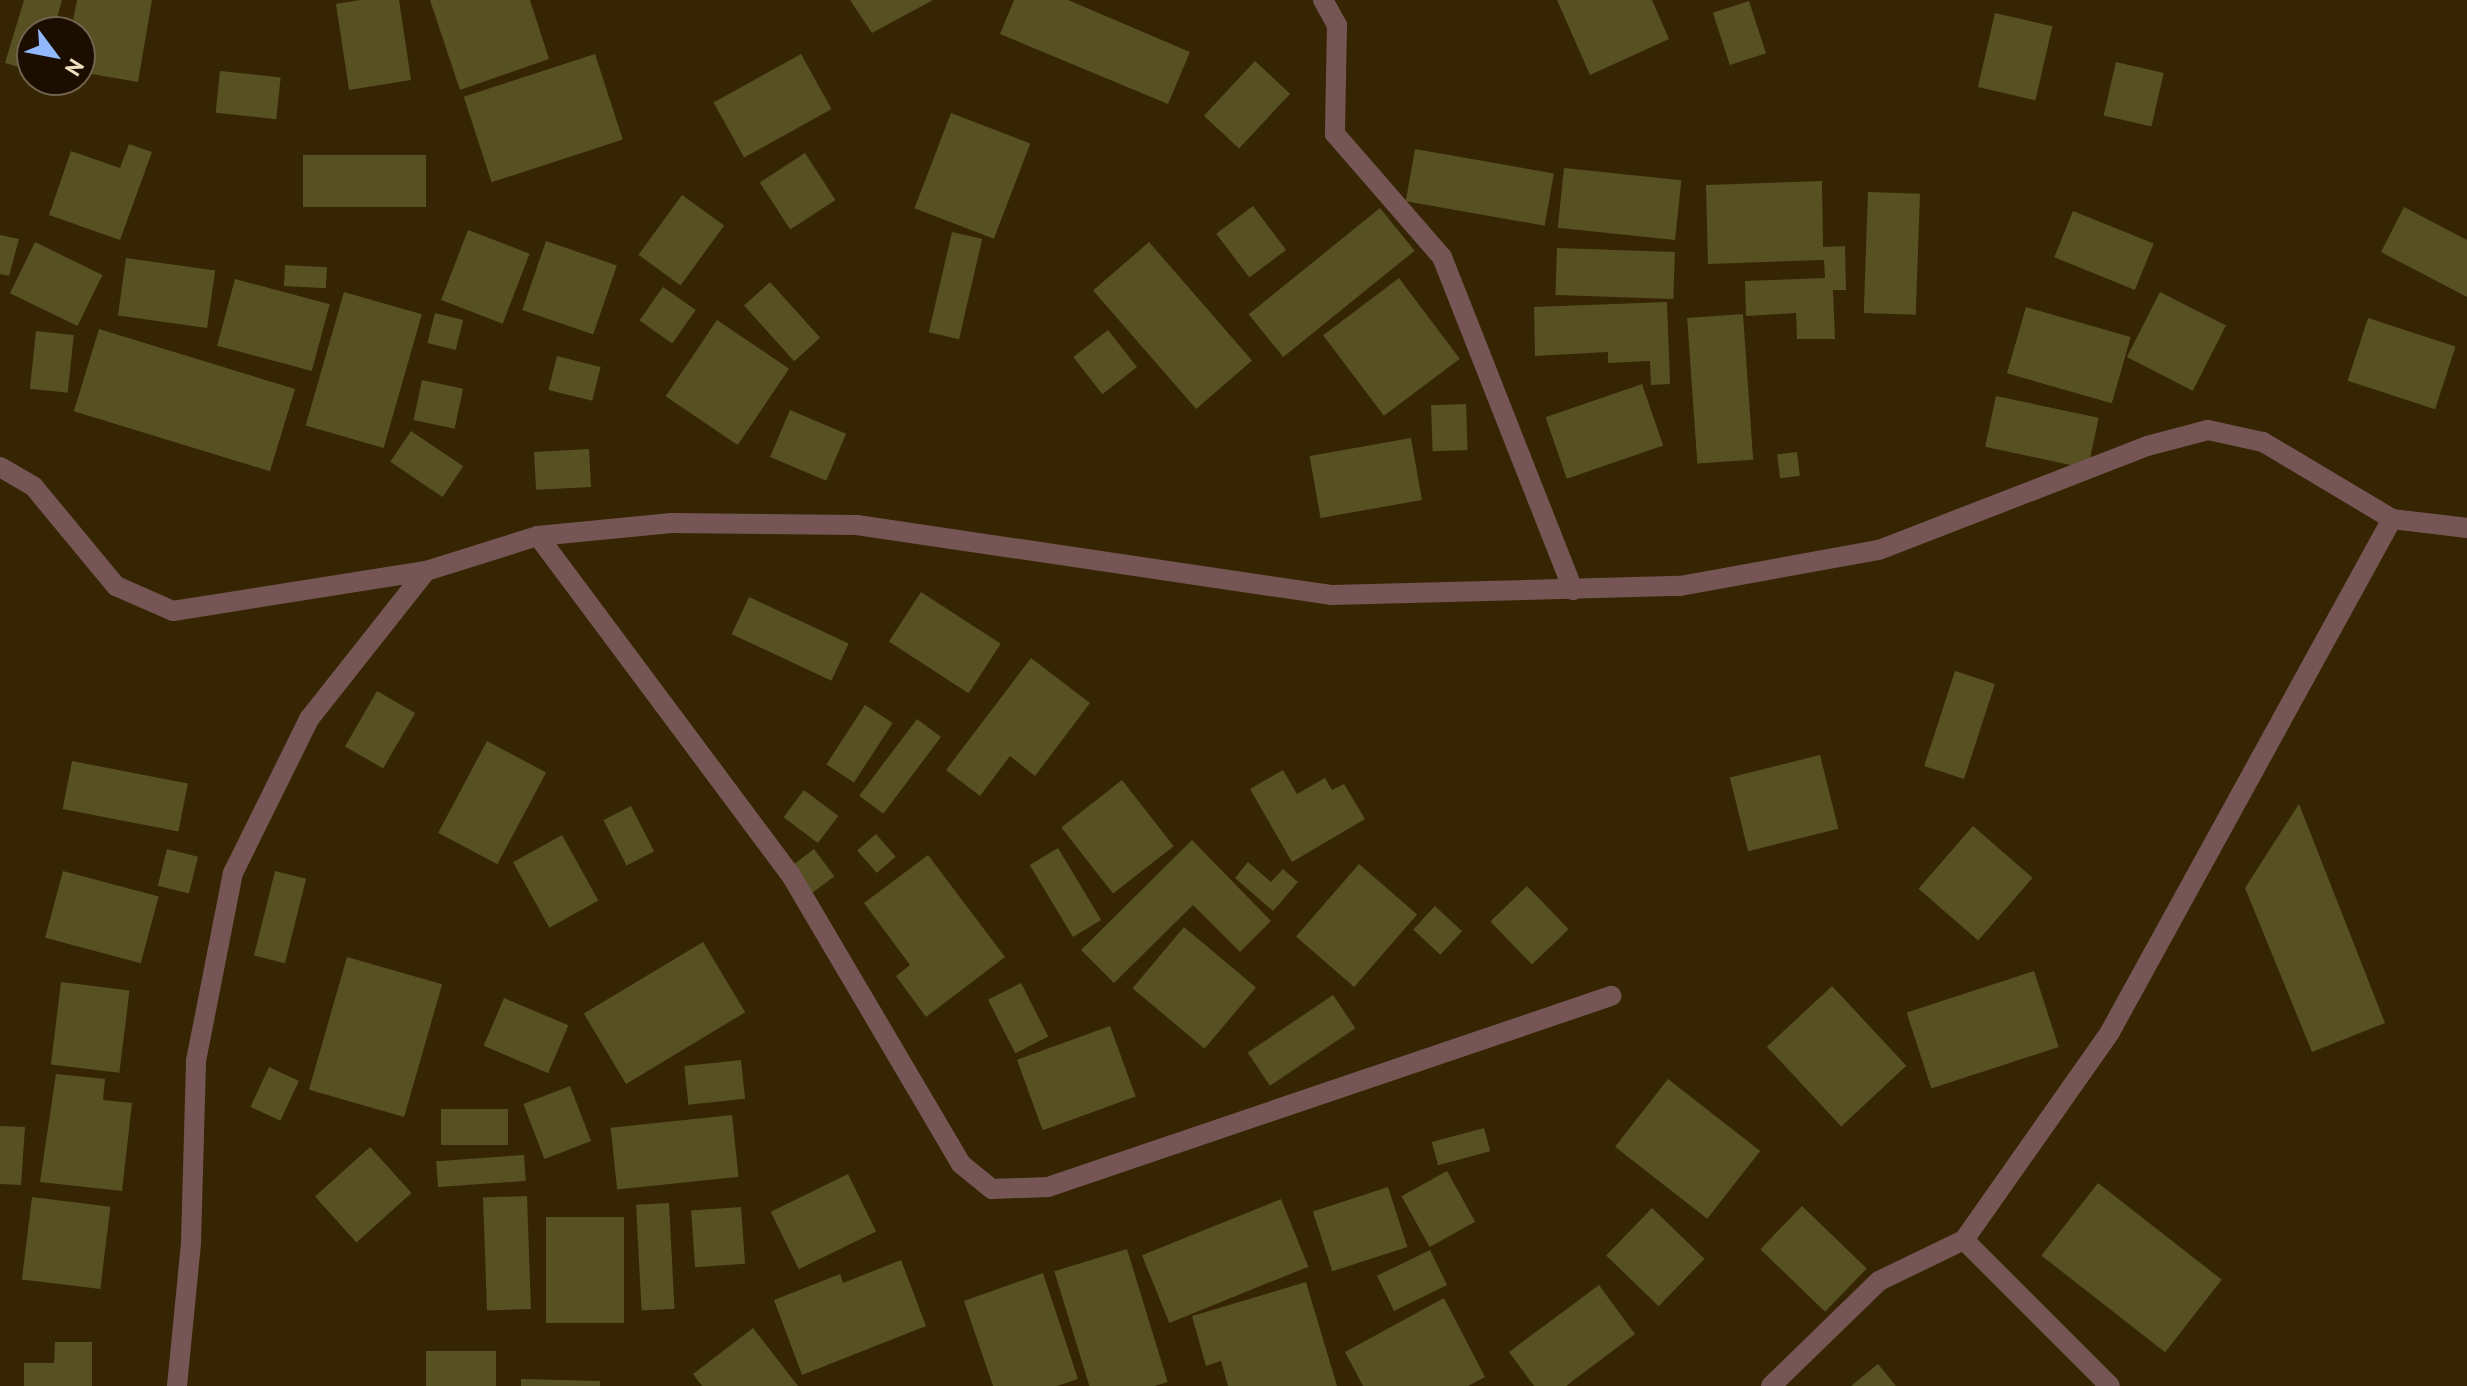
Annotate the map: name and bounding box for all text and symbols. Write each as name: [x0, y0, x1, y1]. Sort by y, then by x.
north arrow: [16, 16, 96, 96]
text: N: [59, 54, 90, 81]

